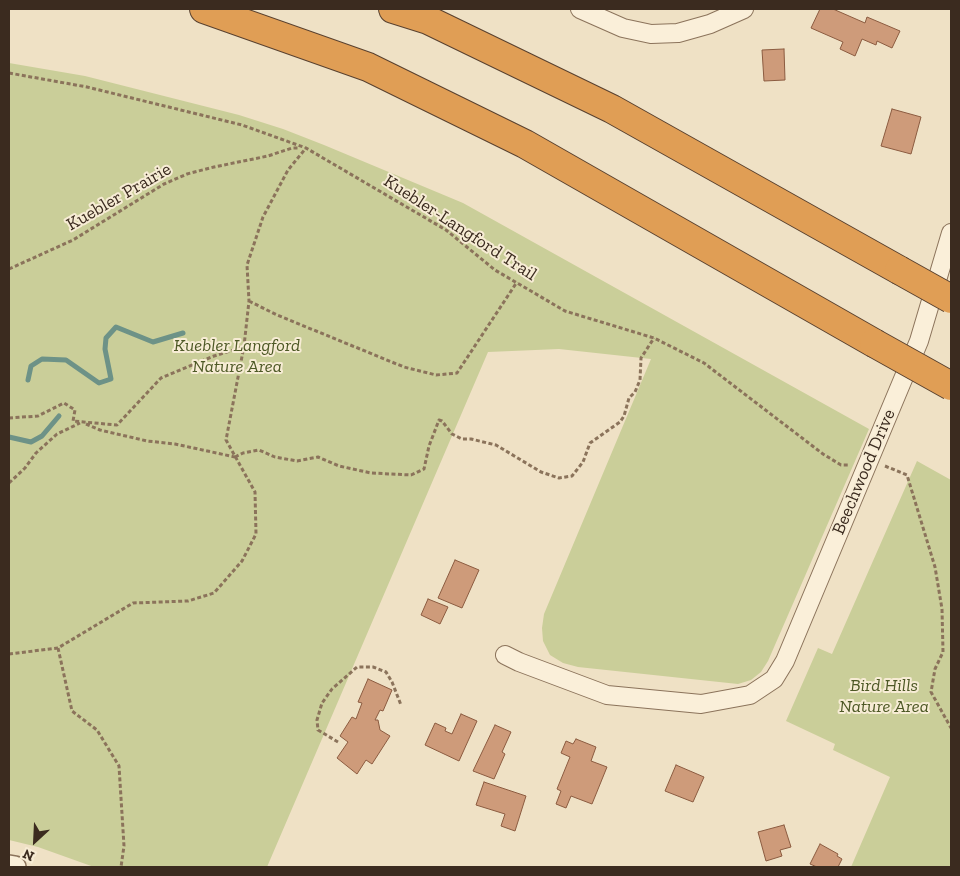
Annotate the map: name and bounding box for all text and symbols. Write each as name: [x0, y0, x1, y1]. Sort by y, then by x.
street label: Kuebler Prairie: [63, 158, 175, 236]
street label: Kuebler-Langford Trail: [379, 170, 541, 286]
park label: Kuebler Langford Nature Area: [174, 335, 300, 378]
street label: Beechwood Drive: [828, 406, 900, 538]
park label: Bird Hills Nature Area: [839, 675, 929, 718]
north arrow: [10, 816, 60, 866]
text: N: [20, 845, 37, 865]

